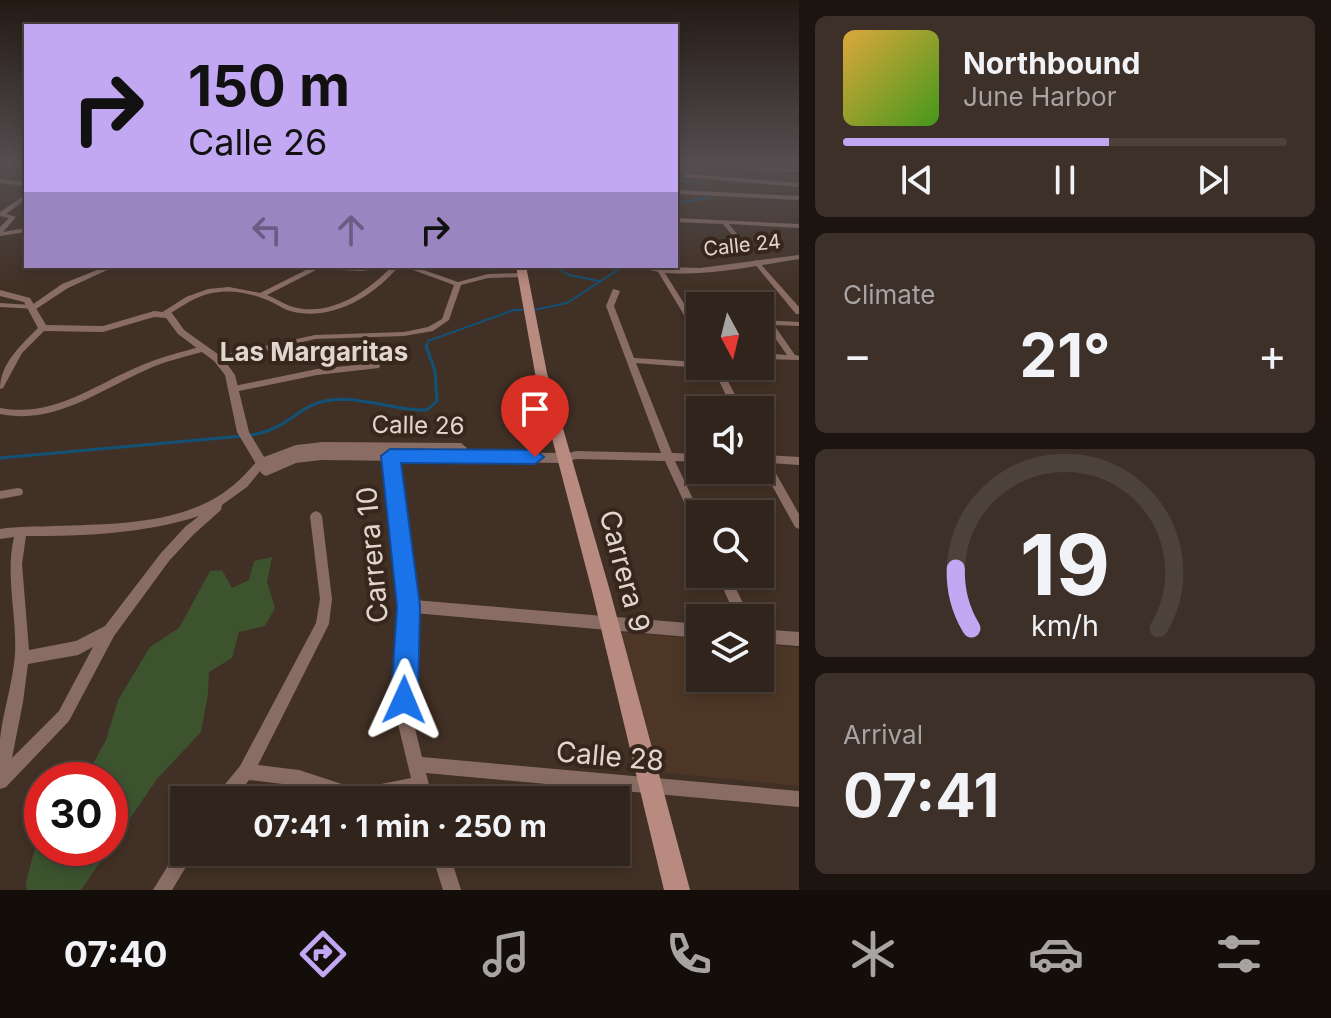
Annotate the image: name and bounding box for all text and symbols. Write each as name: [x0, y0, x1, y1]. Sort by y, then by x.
text: Northbound: [963, 45, 1140, 81]
text: 150 m: [188, 52, 350, 120]
icon: right: [56, 56, 160, 160]
text: June Harbor: [963, 81, 1116, 112]
text: Calle 26: [188, 120, 327, 164]
icon: previous: [895, 158, 939, 202]
icon: pause: [1043, 158, 1087, 202]
icon: next: [1191, 158, 1235, 202]
icon: left: [245, 208, 289, 252]
icon: ahead: [329, 208, 373, 252]
icon: right: [413, 208, 457, 252]
street label: Calle 24: [702, 229, 782, 261]
text: Climate: [843, 279, 935, 310]
north arrow: [686, 292, 774, 380]
map controls: [686, 292, 774, 692]
text: 21°: [1019, 319, 1111, 391]
text: −: [843, 328, 872, 382]
text: +: [1258, 328, 1287, 382]
district label: Las Margaritas: [220, 336, 408, 367]
pin: [501, 375, 569, 457]
icon: arrive: [513, 387, 557, 431]
button: sound: [686, 396, 774, 484]
street label: Calle 26: [371, 410, 465, 440]
street label: Carrera 10: [349, 485, 395, 625]
button: search: [686, 500, 774, 588]
street label: Carrera 9: [592, 506, 658, 636]
text: 19: [1020, 514, 1110, 615]
button: layers: [686, 604, 774, 692]
text: km/h: [1031, 609, 1099, 644]
position arrow: [362, 658, 446, 742]
text: Arrival: [843, 719, 923, 750]
street label: Calle 28: [555, 734, 665, 778]
text: 07:41: [843, 759, 999, 831]
speed limit sign: 30: [24, 762, 128, 866]
text: 07:41 · 1 min · 250 m: [253, 808, 547, 844]
icon: directions: [295, 926, 351, 982]
icon: music: [478, 926, 534, 982]
icon: phone: [661, 926, 717, 982]
icon: climate: [845, 926, 901, 982]
icon: car: [1028, 926, 1084, 982]
icon: filters: [1211, 926, 1267, 982]
text: 07:40: [64, 932, 168, 976]

